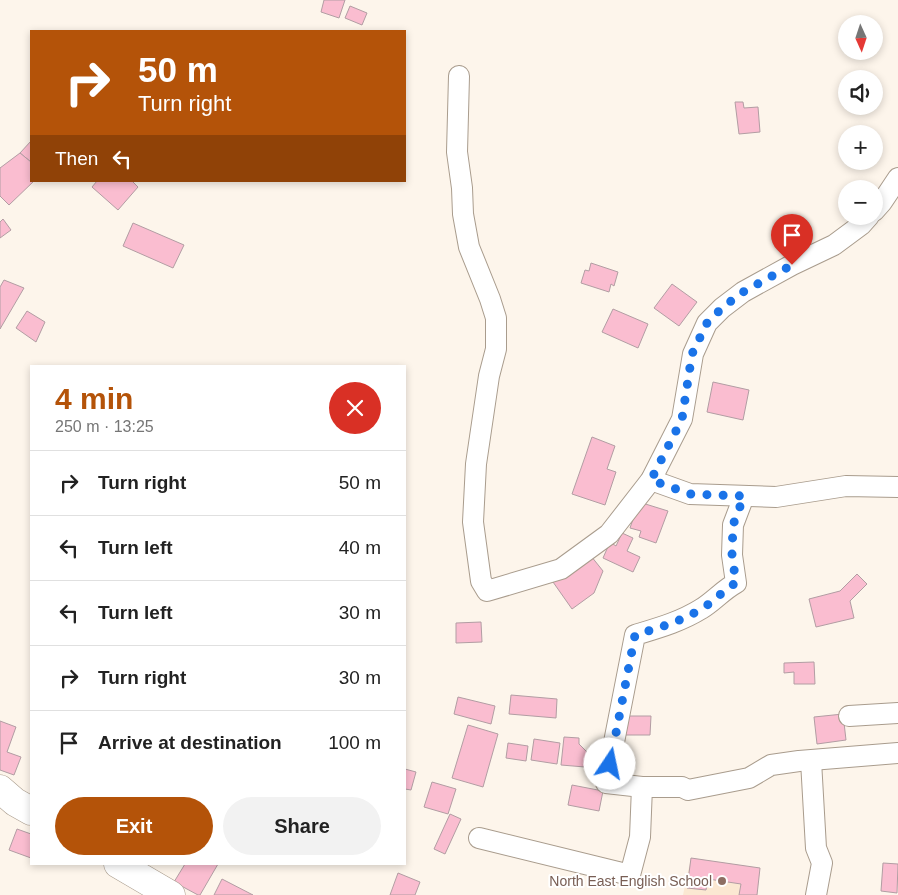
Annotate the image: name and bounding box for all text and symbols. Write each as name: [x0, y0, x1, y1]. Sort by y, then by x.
north arrow: [838, 15, 882, 60]
map controls: [838, 15, 883, 225]
icon: right: [55, 50, 120, 115]
text: 50 m: [138, 50, 218, 89]
button: sound: [838, 70, 883, 115]
text: Turn right: [138, 91, 231, 116]
button: +: [838, 125, 883, 170]
icon: left: [108, 145, 136, 173]
text: Then: [55, 148, 98, 169]
button: −: [838, 180, 883, 225]
pin: [771, 214, 813, 265]
icon: arrive: [778, 221, 806, 249]
text: 4 min: [55, 382, 133, 415]
button: close: [329, 382, 381, 434]
text: 250 m · 13:25: [55, 418, 154, 435]
icon: right: [55, 469, 83, 497]
text: Turn right: [98, 472, 186, 493]
text: 50 m: [339, 472, 381, 493]
icon: left: [55, 534, 83, 562]
text: Turn left: [98, 537, 173, 558]
text: 40 m: [339, 537, 381, 558]
icon: left: [55, 599, 83, 627]
text: Turn left: [98, 602, 173, 623]
text: 30 m: [339, 602, 381, 623]
icon: right: [55, 664, 83, 692]
text: Turn right: [98, 667, 186, 688]
text: 30 m: [339, 667, 381, 688]
icon: arrive: [55, 729, 83, 757]
text: Arrive at destination: [98, 732, 282, 753]
text: 100 m: [328, 732, 381, 753]
position arrow: [583, 737, 635, 789]
button: Exit: [55, 797, 213, 855]
button: Share: [223, 797, 381, 855]
place label: North East English School: [549, 873, 712, 889]
marker: North East English School: [716, 875, 728, 887]

